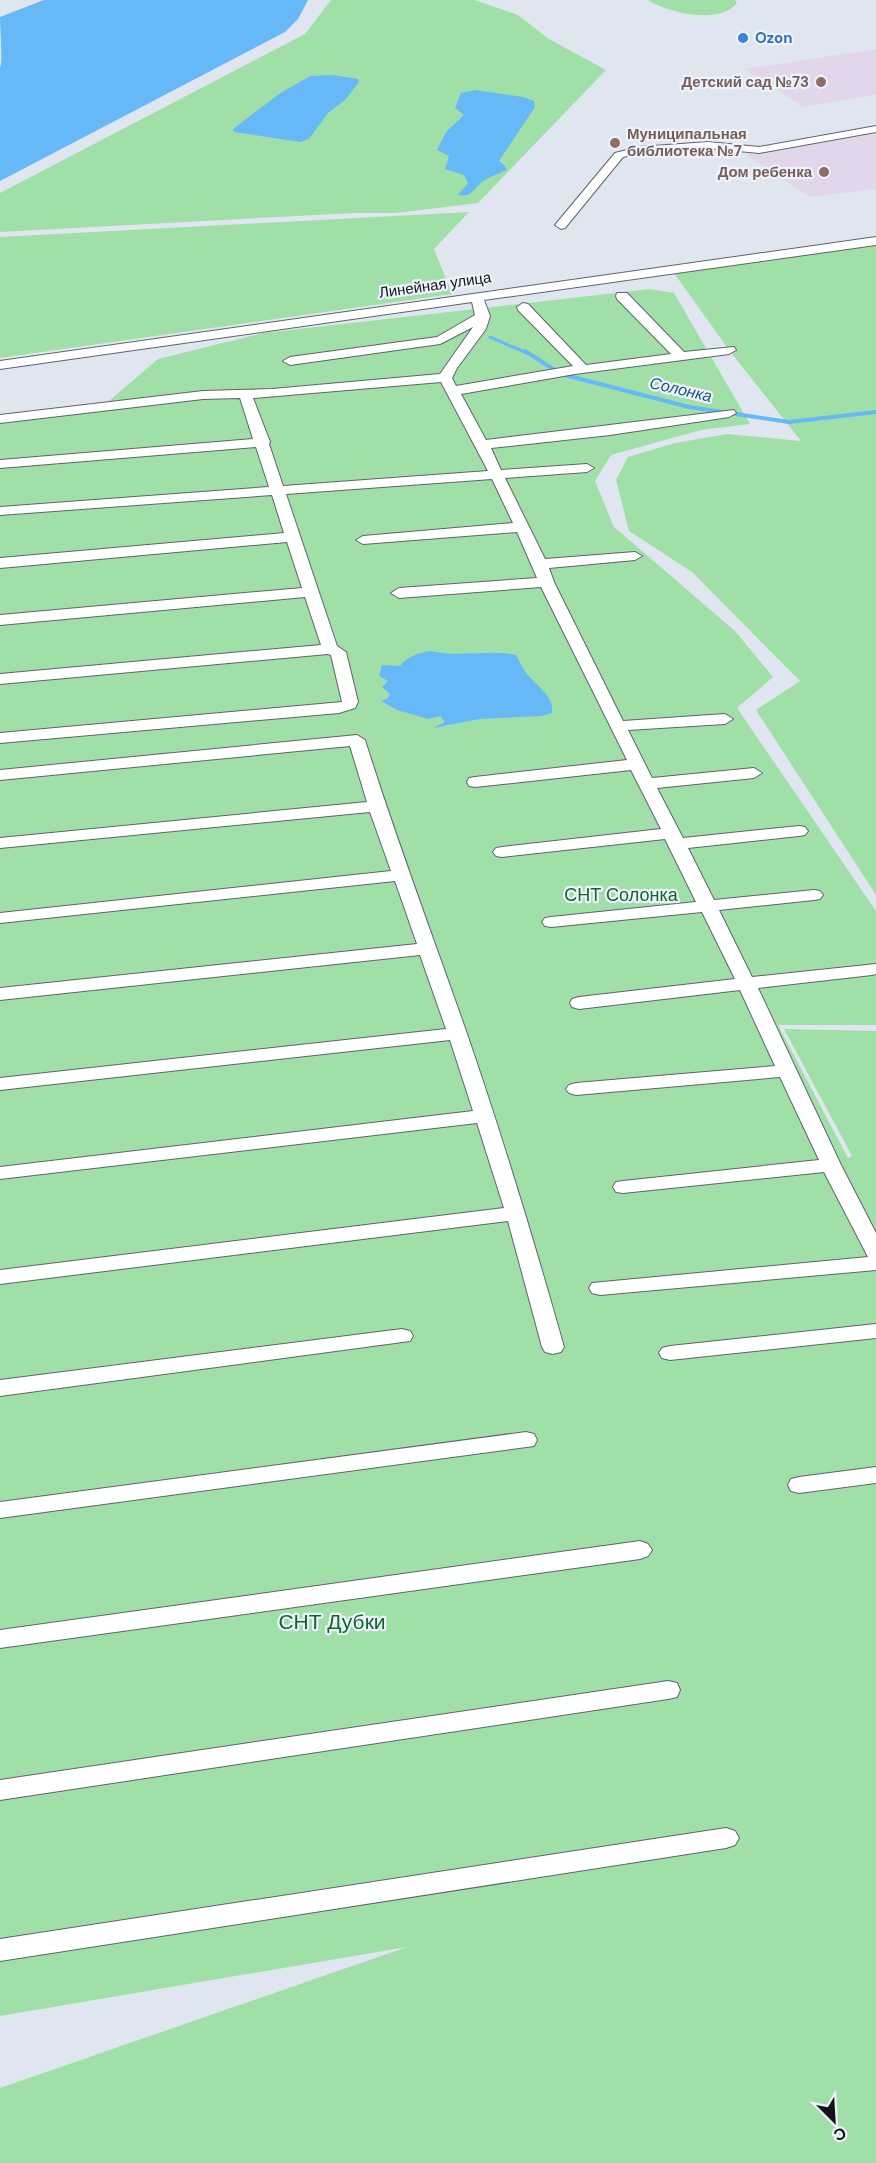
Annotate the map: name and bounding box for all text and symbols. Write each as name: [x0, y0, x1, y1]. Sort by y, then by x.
place label: Ozon: [755, 28, 793, 48]
marker: Ozon: [736, 31, 750, 45]
place label: Детский сад №73: [681, 72, 809, 92]
marker: Детский сад №73: [814, 75, 828, 89]
place label: Муниципальная библиотека №7: [627, 124, 747, 161]
marker: Муниципальная библиотека №7: [608, 136, 622, 150]
place label: Дом ребенка: [718, 162, 813, 182]
marker: Дом ребенка: [817, 165, 831, 179]
street label: Линейная улица: [378, 267, 493, 303]
water label: Солонка: [648, 372, 714, 407]
park label: СНТ Солонка: [564, 883, 679, 907]
park label: СНТ Дубки: [278, 1608, 386, 1636]
north arrow: [804, 2091, 864, 2151]
text: С: [830, 2122, 849, 2146]

